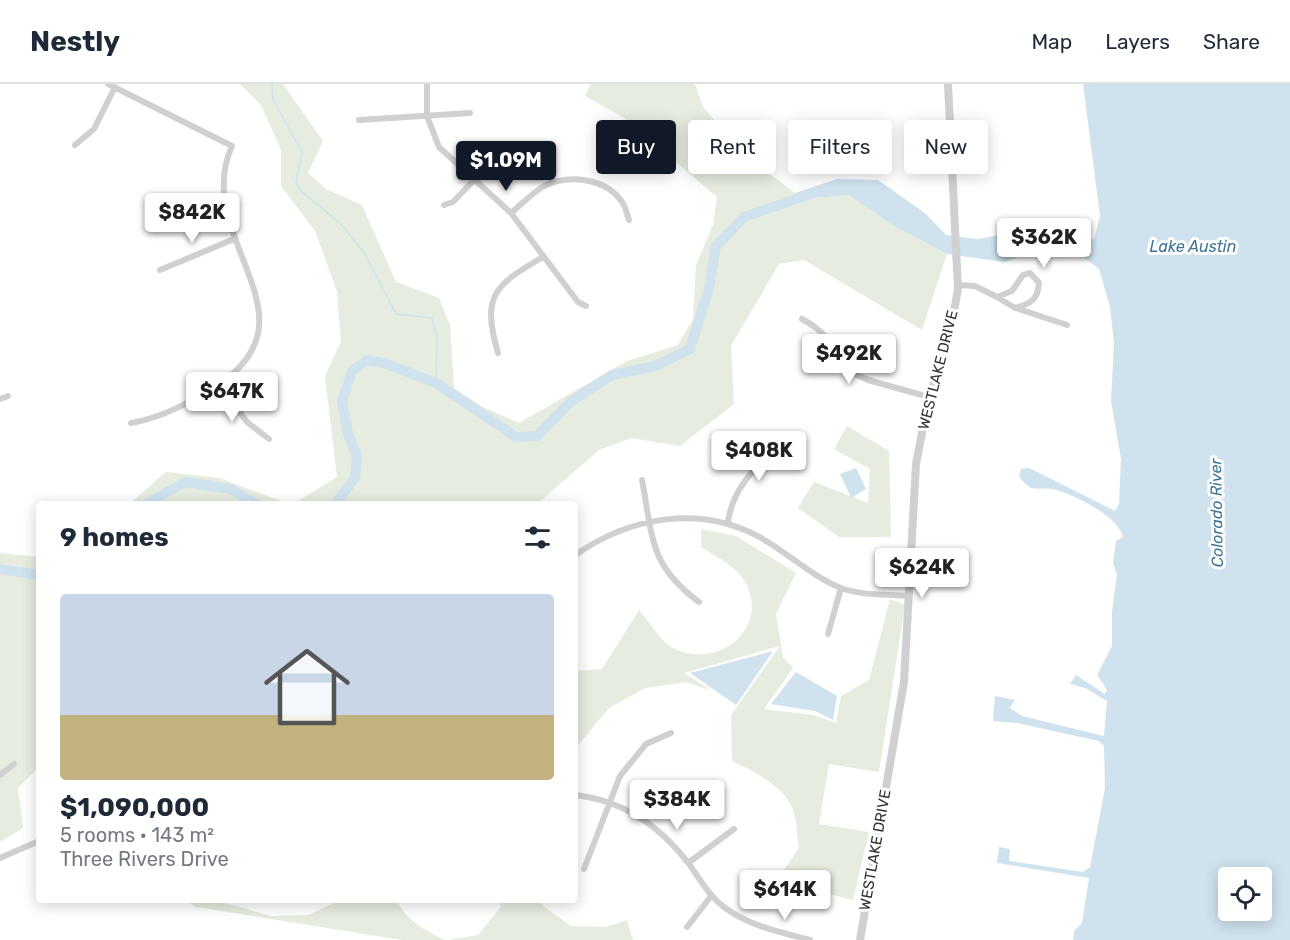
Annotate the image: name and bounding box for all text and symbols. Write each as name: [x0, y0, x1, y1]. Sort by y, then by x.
text: Nestly: [30, 25, 120, 58]
text: Map: [1031, 29, 1072, 54]
text: Layers: [1105, 29, 1170, 54]
text: Share: [1203, 29, 1260, 54]
chip: Buy: [596, 120, 676, 174]
chip: Rent: [688, 120, 776, 174]
chip: Filters: [788, 120, 892, 174]
chip: New: [904, 120, 988, 174]
pin: $1.09M: [457, 141, 555, 192]
text: $1.09M: [470, 148, 542, 172]
pin: $842K: [150, 193, 234, 244]
text: $842K: [159, 200, 225, 224]
pin: $362K: [1002, 218, 1086, 269]
text: $362K: [1011, 225, 1077, 249]
water label: Lake Austin: [1150, 237, 1236, 256]
street label: WESTLAKE DRIVE: [914, 308, 962, 432]
pin: $492K: [807, 334, 891, 385]
text: $492K: [816, 341, 882, 365]
pin: $647K: [190, 372, 274, 423]
text: $647K: [200, 379, 264, 403]
pin: $408K: [717, 431, 801, 482]
text: $408K: [725, 438, 793, 462]
water label: Colorado River: [1206, 457, 1227, 568]
icon: filters: [521, 521, 554, 554]
text: 9 homes: [60, 522, 169, 553]
pin: $624K: [880, 548, 964, 599]
text: $624K: [889, 555, 955, 579]
icon: home: [253, 633, 361, 741]
pin: $384K: [635, 780, 719, 831]
text: $384K: [644, 787, 711, 811]
street label: WESTLAKE DRIVE: [856, 788, 894, 912]
text: $1,090,000: [60, 792, 209, 823]
text: 5 rooms · 143 m²: [60, 823, 214, 847]
text: Three Rivers Drive: [60, 847, 229, 871]
map controls: [1218, 867, 1272, 921]
button: locate: [1218, 867, 1272, 921]
pin: $614K: [743, 870, 827, 921]
text: $614K: [754, 877, 816, 901]

